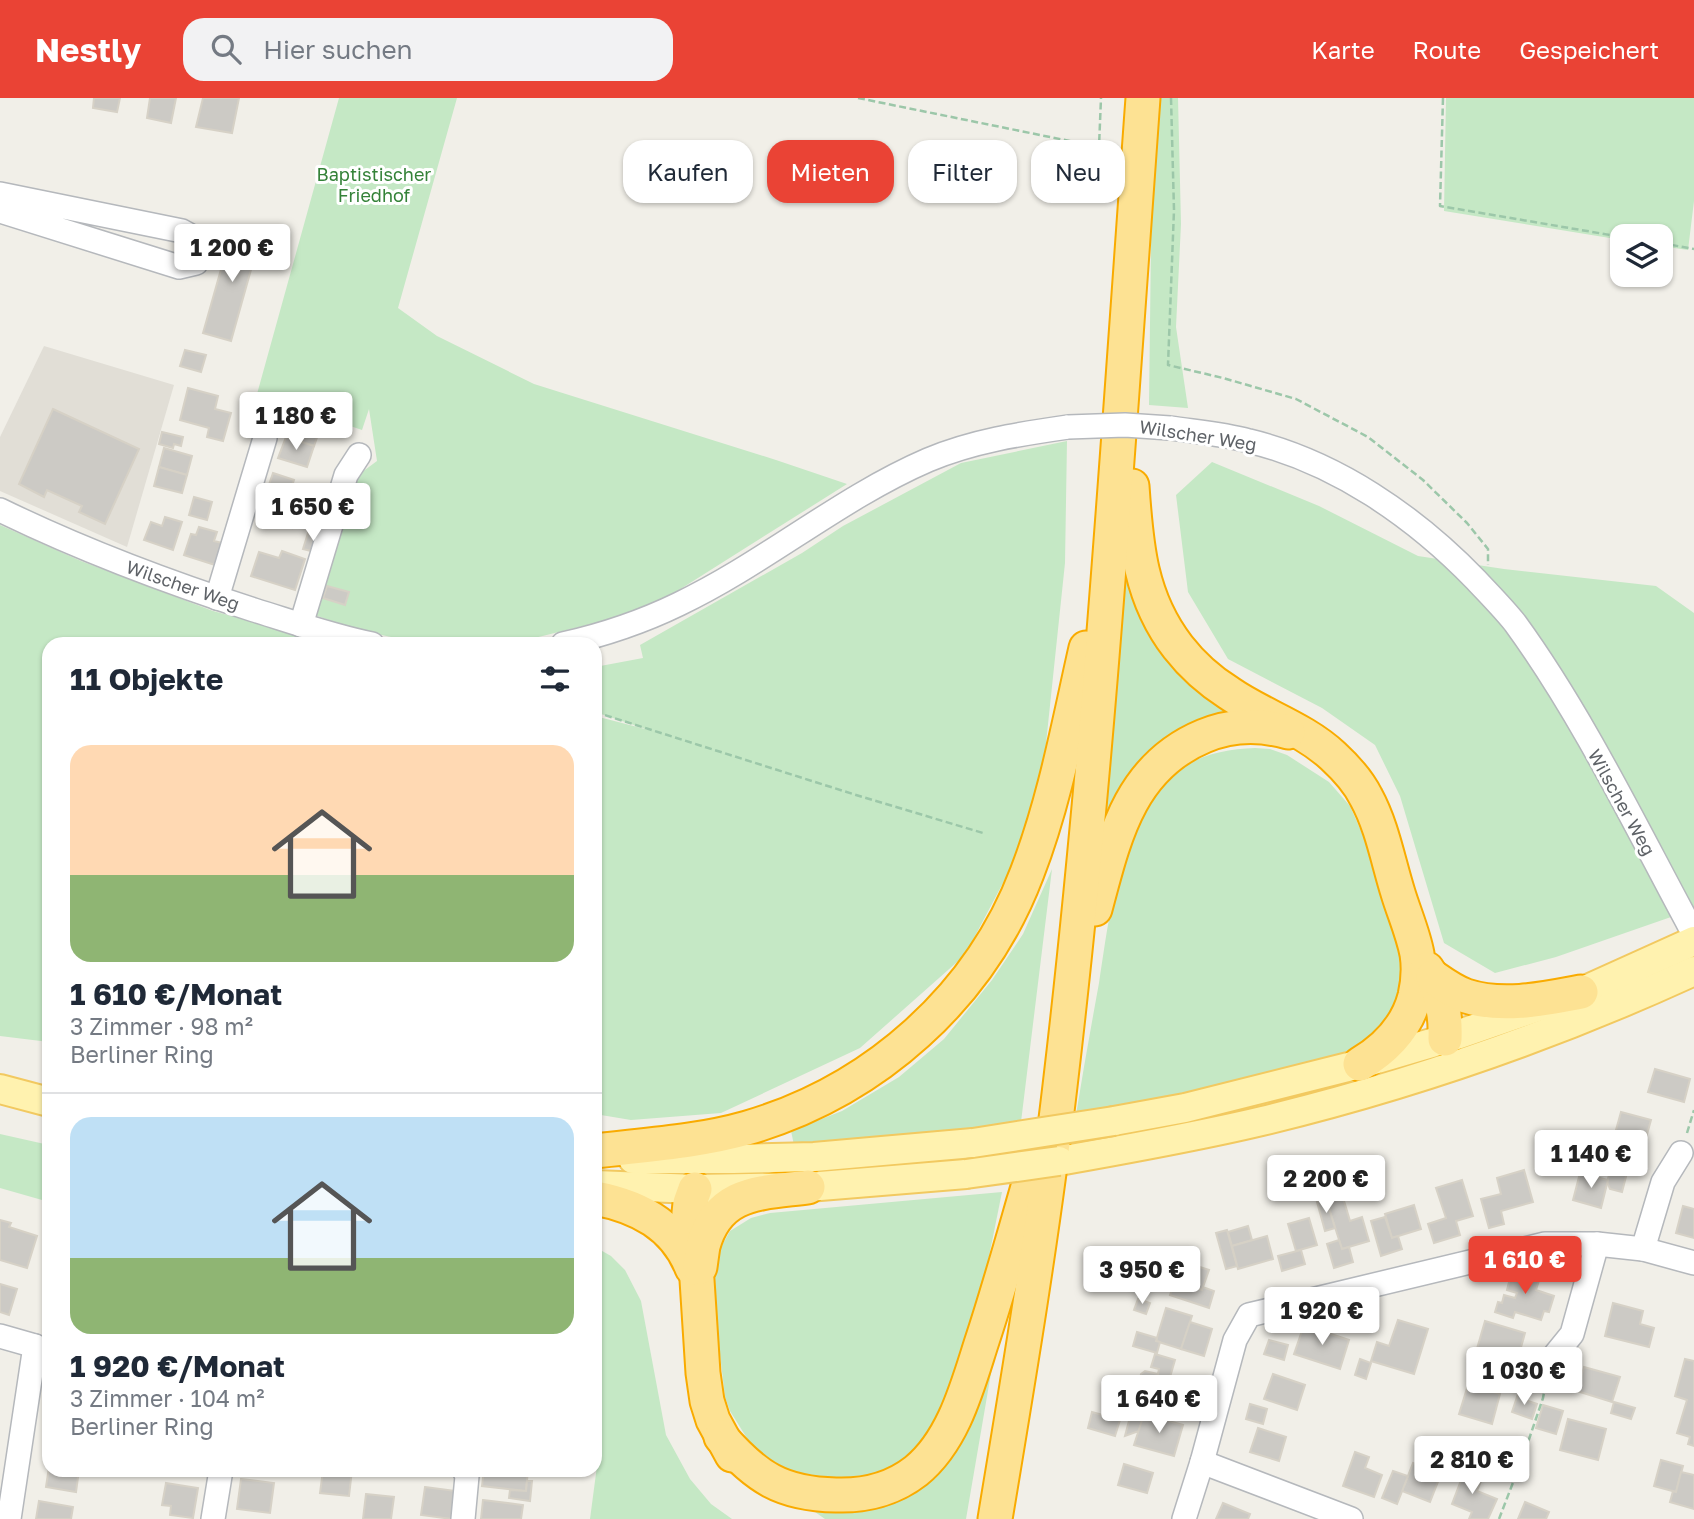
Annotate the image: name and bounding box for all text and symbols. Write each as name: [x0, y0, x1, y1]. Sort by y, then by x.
search box: [183, 18, 673, 81]
text: Nestly: [35, 30, 141, 69]
icon: search: [207, 30, 245, 68]
text: Hier suchen: [263, 34, 412, 65]
text: Karte: [1311, 35, 1375, 64]
text: Route: [1413, 35, 1481, 64]
text: Gespeichert: [1519, 35, 1659, 64]
chip: Kaufen: [623, 140, 753, 203]
chip: Mieten: [767, 140, 894, 203]
chip: Filter: [908, 140, 1017, 203]
chip: Neu: [1031, 140, 1125, 203]
park label: Baptistischer Friedhof: [317, 163, 431, 206]
map controls: [1610, 224, 1673, 287]
button: layers: [1610, 224, 1673, 287]
pin: 1 200 €: [167, 225, 297, 284]
text: 1 200 €: [190, 233, 274, 261]
pin: 1 180 €: [231, 392, 361, 452]
text: 1 180 €: [255, 401, 337, 429]
street label: Wilscher Weg: [1138, 415, 1258, 455]
pin: 1 650 €: [248, 484, 378, 543]
text: 1 650 €: [271, 492, 355, 520]
street label: Wilscher Weg: [123, 555, 243, 615]
icon: filters: [536, 660, 574, 698]
text: 11 Objekte: [70, 661, 223, 697]
street label: Wilscher Weg: [1584, 745, 1660, 859]
icon: home: [259, 791, 385, 917]
text: 1 610 €/Monat: [70, 976, 282, 1012]
text: 3 Zimmer · 98 m²: [70, 1012, 253, 1040]
text: Berliner Ring: [70, 1040, 214, 1068]
pin: 1 140 €: [1526, 1130, 1656, 1190]
text: 1 140 €: [1551, 1139, 1631, 1167]
pin: 2 200 €: [1261, 1156, 1391, 1215]
icon: home: [259, 1163, 385, 1289]
text: 2 200 €: [1283, 1164, 1369, 1192]
pin: 1 610 €: [1460, 1236, 1590, 1296]
text: 1 610 €: [1485, 1245, 1565, 1273]
pin: 3 950 €: [1077, 1246, 1207, 1306]
text: 3 950 €: [1099, 1255, 1185, 1283]
pin: 1 920 €: [1257, 1288, 1387, 1347]
text: 1 920 €: [1280, 1296, 1364, 1324]
text: 1 920 €/Monat: [70, 1348, 285, 1384]
pin: 1 030 €: [1459, 1348, 1589, 1407]
text: 1 030 €: [1482, 1356, 1566, 1384]
pin: 1 640 €: [1094, 1376, 1224, 1435]
text: 3 Zimmer · 104 m²: [70, 1384, 264, 1412]
text: 1 640 €: [1117, 1384, 1201, 1412]
text: Berliner Ring: [70, 1412, 214, 1440]
pin: 2 810 €: [1407, 1436, 1537, 1496]
text: 2 810 €: [1430, 1445, 1514, 1473]

